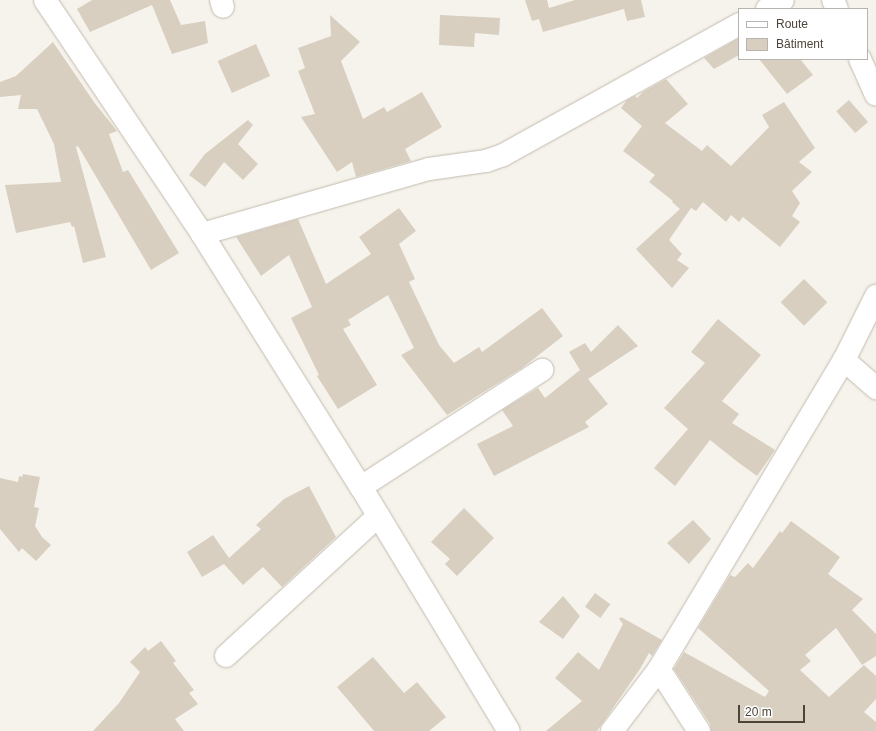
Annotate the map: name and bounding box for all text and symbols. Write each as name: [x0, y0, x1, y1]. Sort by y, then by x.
legend: [738, 8, 868, 60]
text: Route: [776, 17, 808, 31]
text: Bâtiment: [776, 37, 823, 51]
scale bar: [740, 697, 807, 723]
text: 20 m: [745, 705, 772, 719]

